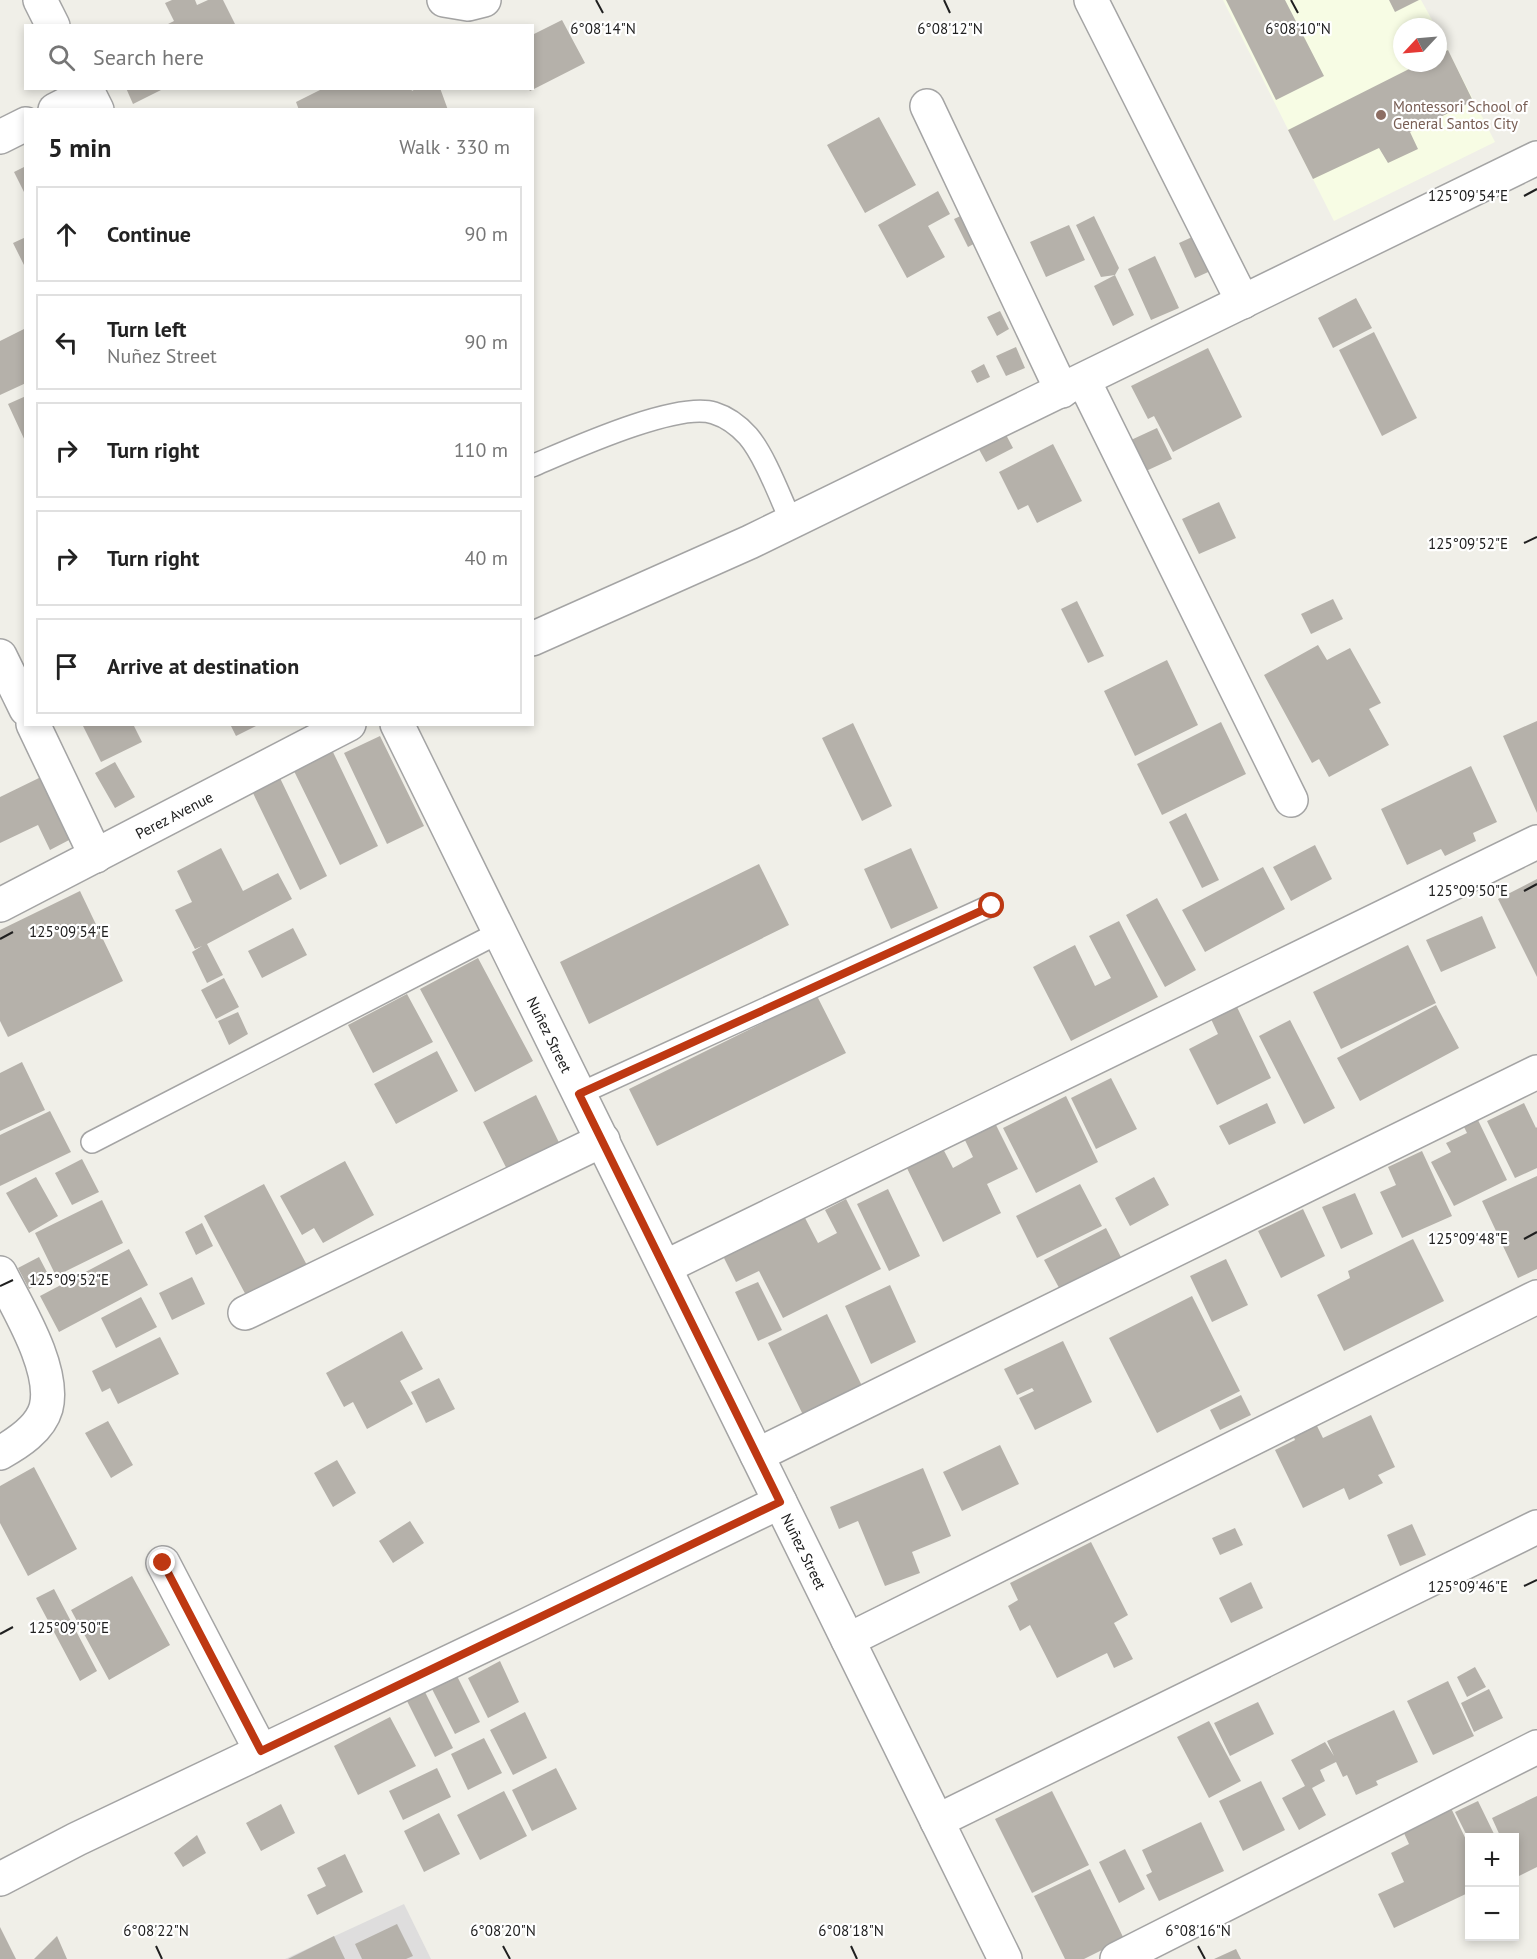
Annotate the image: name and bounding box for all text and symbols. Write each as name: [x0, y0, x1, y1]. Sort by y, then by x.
north arrow: [1393, 18, 1447, 72]
text: 6°08'14"N: [570, 19, 636, 38]
text: 6°08'12"N: [917, 19, 983, 38]
text: 6°08'10"N: [1265, 19, 1331, 38]
search box: [24, 24, 534, 90]
icon: search: [45, 41, 78, 74]
text: Search here: [93, 43, 204, 71]
place label: Montessori School of General Santos City: [1393, 97, 1529, 133]
marker: Montessori School of General Santos City: [1374, 108, 1388, 122]
text: 5 min: [48, 131, 111, 164]
text: Walk · 330 m: [399, 134, 510, 160]
text: 125°09'54"E: [1428, 186, 1508, 205]
icon: ahead: [50, 218, 83, 251]
text: Continue: [107, 220, 191, 248]
text: 90 m: [465, 221, 508, 247]
text: Turn left: [107, 315, 187, 343]
icon: left: [50, 326, 83, 359]
text: 90 m: [465, 329, 508, 355]
text: Nuñez Street: [107, 343, 217, 369]
icon: right: [50, 434, 83, 467]
text: Turn right: [107, 436, 199, 464]
text: 110 m: [454, 437, 508, 463]
text: 125°09'52"E: [1428, 534, 1508, 553]
icon: right: [50, 542, 83, 575]
text: Turn right: [107, 544, 199, 572]
text: 40 m: [465, 545, 508, 571]
icon: arrive: [50, 650, 83, 683]
text: Arrive at destination: [107, 652, 299, 680]
street label: Perez Avenue: [132, 787, 216, 843]
text: 125°09'50"E: [1428, 881, 1508, 900]
route start: [978, 892, 1004, 918]
text: 125°09'54"E: [29, 922, 109, 941]
street label: Nuñez Street: [523, 993, 577, 1076]
text: 125°09'48"E: [1428, 1229, 1508, 1248]
text: 125°09'52"E: [29, 1270, 109, 1289]
street label: Nuñez Street: [777, 1510, 831, 1592]
route end: [149, 1549, 175, 1575]
text: 125°09'46"E: [1428, 1577, 1508, 1596]
text: 125°09'50"E: [29, 1618, 109, 1637]
map controls: [1465, 1833, 1519, 1941]
button: +: [1465, 1833, 1519, 1887]
button: −: [1465, 1887, 1519, 1941]
text: 6°08'22"N: [123, 1921, 189, 1940]
text: 6°08'20"N: [470, 1921, 536, 1940]
text: 6°08'18"N: [818, 1921, 884, 1940]
text: 6°08'16"N: [1165, 1921, 1231, 1940]

